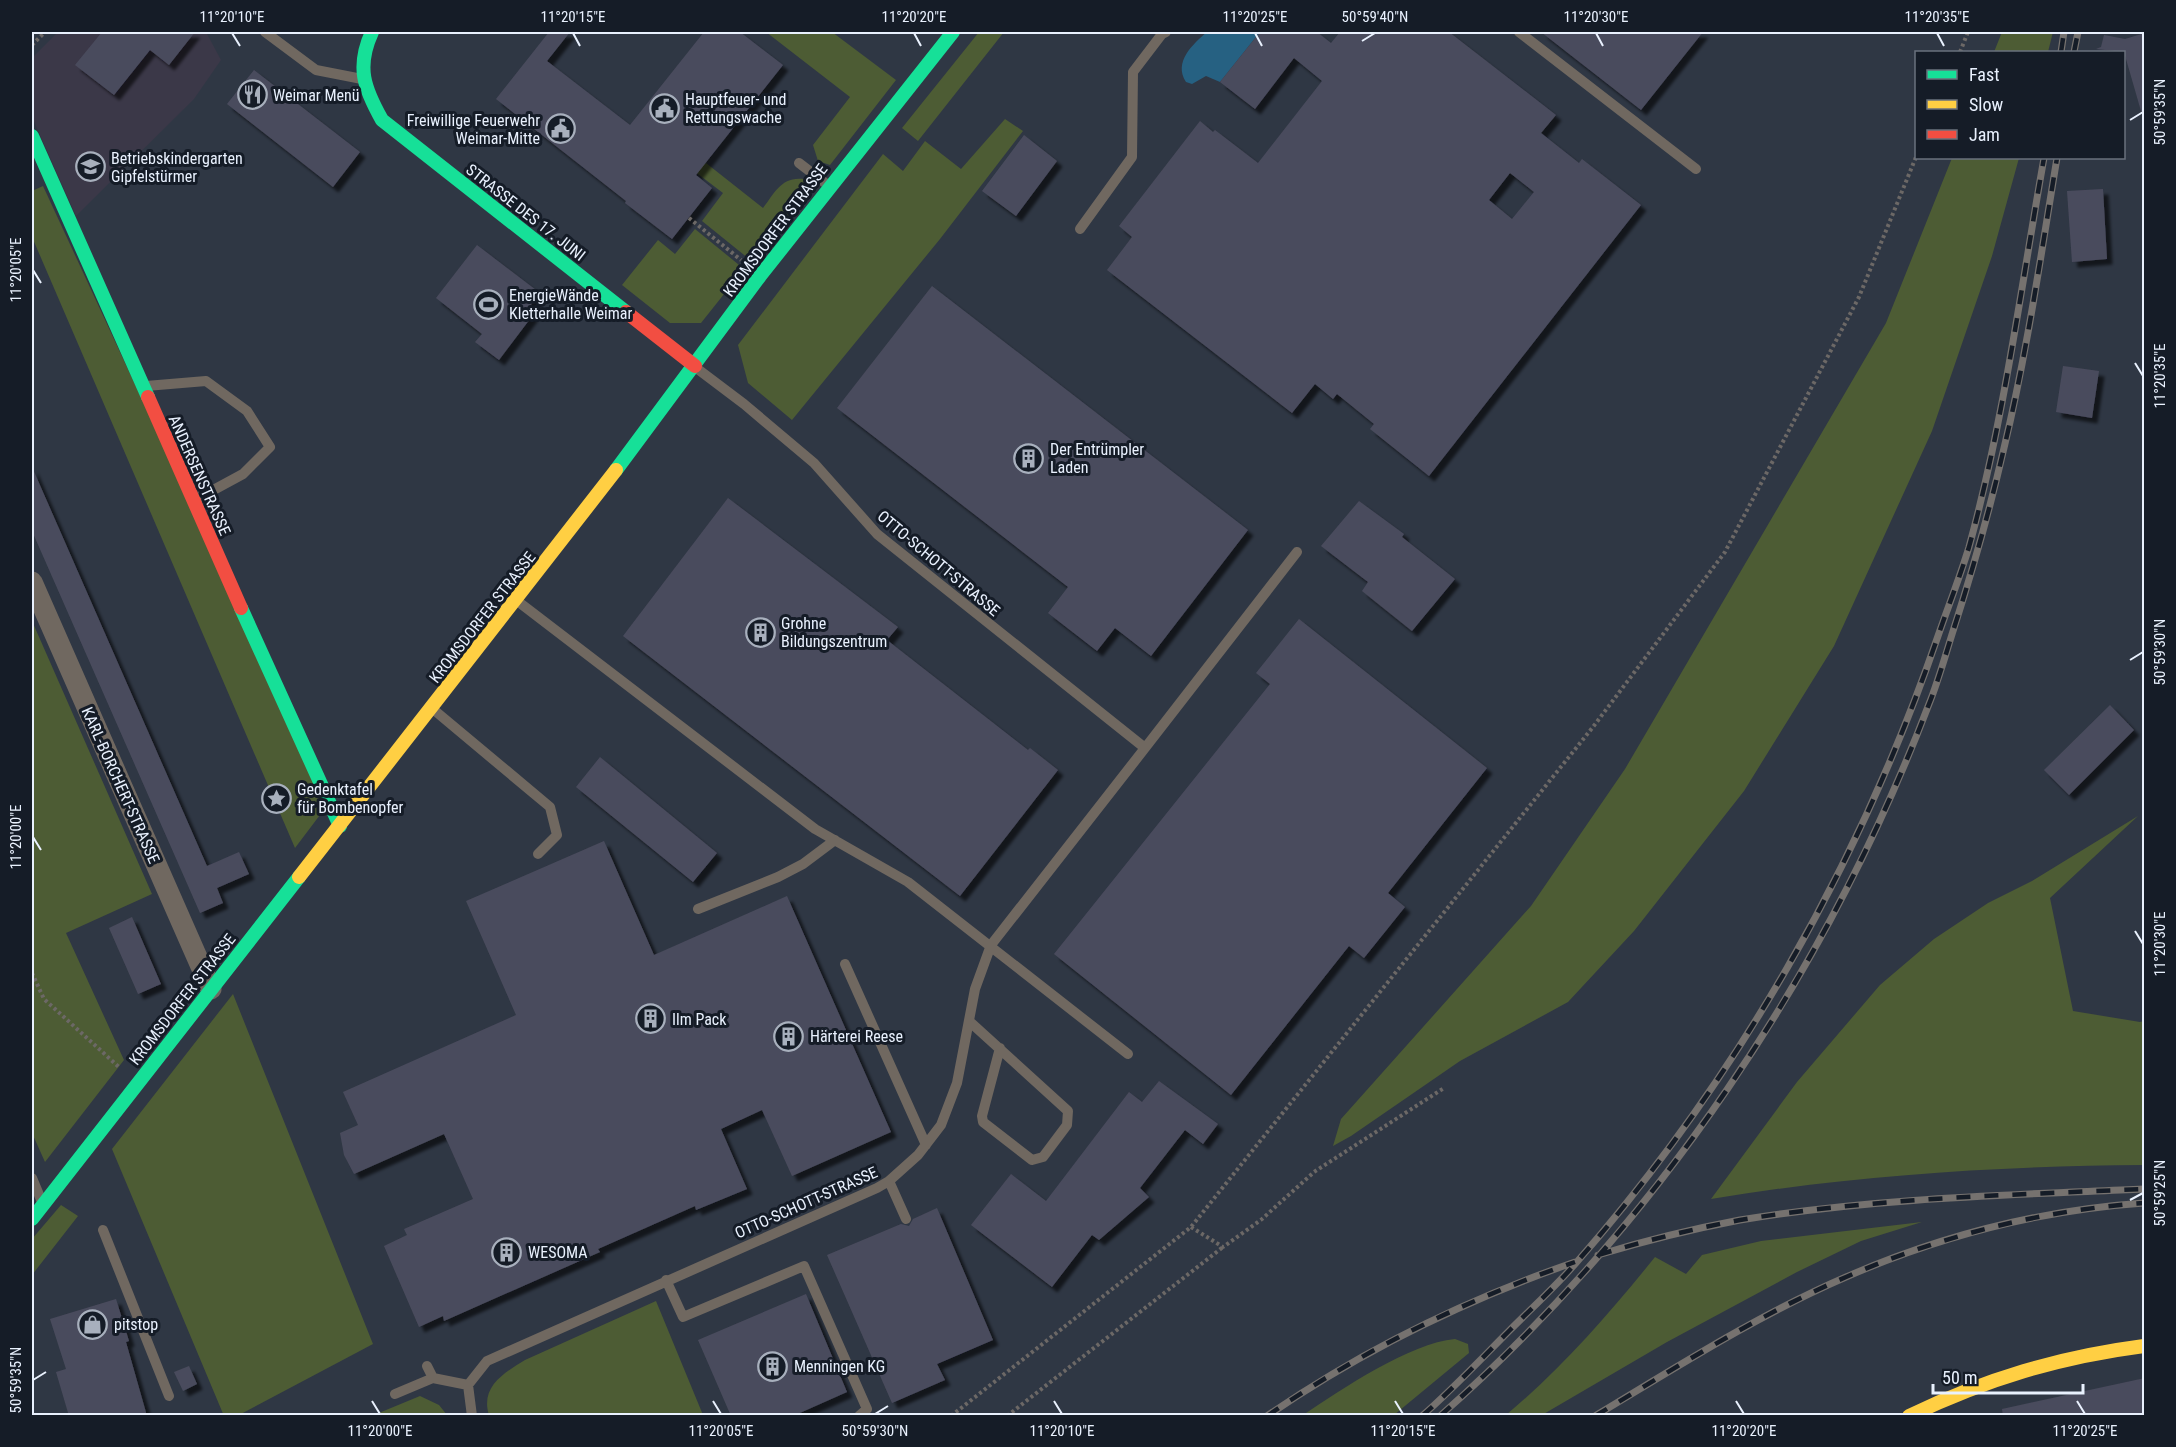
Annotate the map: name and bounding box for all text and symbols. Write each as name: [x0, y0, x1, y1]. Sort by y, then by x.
text: 11°20'10"E: [200, 8, 264, 26]
text: 11°20'15"E: [541, 8, 605, 26]
text: 11°20'20"E: [882, 8, 946, 26]
text: 11°20'25"E: [1223, 8, 1287, 26]
text: 50°59'40"N: [1342, 8, 1408, 26]
text: 11°20'30"E: [1564, 8, 1628, 26]
text: 11°20'35"E: [1905, 8, 1969, 26]
legend: [1915, 51, 2125, 159]
text: Fast: [1969, 64, 2000, 85]
restaurant icon: Weimar Menü: [236, 79, 268, 111]
text: 50°59'35"N: [2151, 79, 2169, 145]
place label: Weimar Menü: [273, 86, 359, 105]
place label: Hauptfeuer- und Rettungswache: [685, 90, 787, 127]
public building icon: Hauptfeuer- und Rettungswache: [648, 92, 680, 124]
text: Slow: [1969, 94, 2004, 115]
place label: Freiwillige Feuerwehr Weimar-Mitte: [407, 111, 540, 148]
public building icon: Freiwillige Feuerwehr Weimar-Mitte: [545, 113, 577, 145]
text: Jam: [1969, 124, 2000, 145]
place label: Betriebskindergarten Gipfelstürmer: [111, 149, 243, 186]
school or university icon: Betriebskindergarten Gipfelstürmer: [74, 151, 106, 183]
street label: STRASSE DES 17. JUNI: [462, 160, 589, 265]
street label: KROMSDORFER STRASSE: [719, 160, 832, 300]
text: 11°20'05"E: [7, 238, 25, 302]
place label: EnergieWände Kletterhalle Weimar: [509, 286, 632, 323]
sports icon: EnergieWände Kletterhalle Weimar: [472, 288, 504, 320]
text: 11°20'35"E: [2151, 344, 2169, 408]
street label: ANDERSENSTRASSE: [164, 412, 235, 538]
place label: Der Entrümpler Laden: [1050, 440, 1144, 477]
building icon: Der Entrümpler Laden: [1013, 442, 1045, 474]
street label: OTTO-SCHOTT-STRASSE: [874, 507, 1004, 620]
street label: KROMSDORFER STRASSE: [425, 548, 540, 687]
place label: Grohne Bildungszentrum: [781, 614, 887, 651]
building icon: Grohne Bildungszentrum: [744, 616, 776, 648]
text: 50°59'30"N: [2151, 619, 2169, 685]
street label: KARL-BORCHERT-STRASSE: [77, 704, 164, 866]
place label: Gedenktafel für Bombenopfer: [297, 780, 404, 817]
place icon: Gedenktafel für Bombenopfer: [260, 782, 292, 814]
text: 11°20'00"E: [7, 805, 25, 869]
text: 11°20'30"E: [2151, 912, 2169, 976]
street label: KROMSDORFER STRASSE: [125, 930, 240, 1069]
building icon: Ilm Pack: [635, 1003, 667, 1035]
place label: Ilm Pack: [672, 1010, 727, 1029]
building icon: Härterei Reese: [773, 1020, 805, 1052]
place label: Härterei Reese: [810, 1027, 903, 1046]
text: 50°59'25"N: [2151, 1160, 2169, 1226]
street label: OTTO-SCHOTT-STRASSE: [732, 1162, 880, 1242]
building icon: WESOMA: [491, 1236, 523, 1268]
place label: WESOMA: [528, 1243, 588, 1262]
shop icon: pitstop: [77, 1308, 109, 1340]
place label: pitstop: [114, 1315, 158, 1334]
text: 50°59'35"N: [7, 1347, 25, 1413]
building icon: Menningen KG: [757, 1350, 789, 1382]
place label: Menningen KG: [794, 1357, 885, 1376]
scale bar: [1933, 1357, 2083, 1395]
text: 50 m: [1942, 1367, 1977, 1388]
text: 11°20'00"E: [348, 1422, 412, 1440]
text: 11°20'05"E: [689, 1422, 753, 1440]
text: 50°59'30"N: [842, 1422, 908, 1440]
text: 11°20'10"E: [1030, 1422, 1094, 1440]
text: 11°20'15"E: [1371, 1422, 1435, 1440]
text: 11°20'20"E: [1712, 1422, 1776, 1440]
text: 11°20'25"E: [2053, 1422, 2117, 1440]

